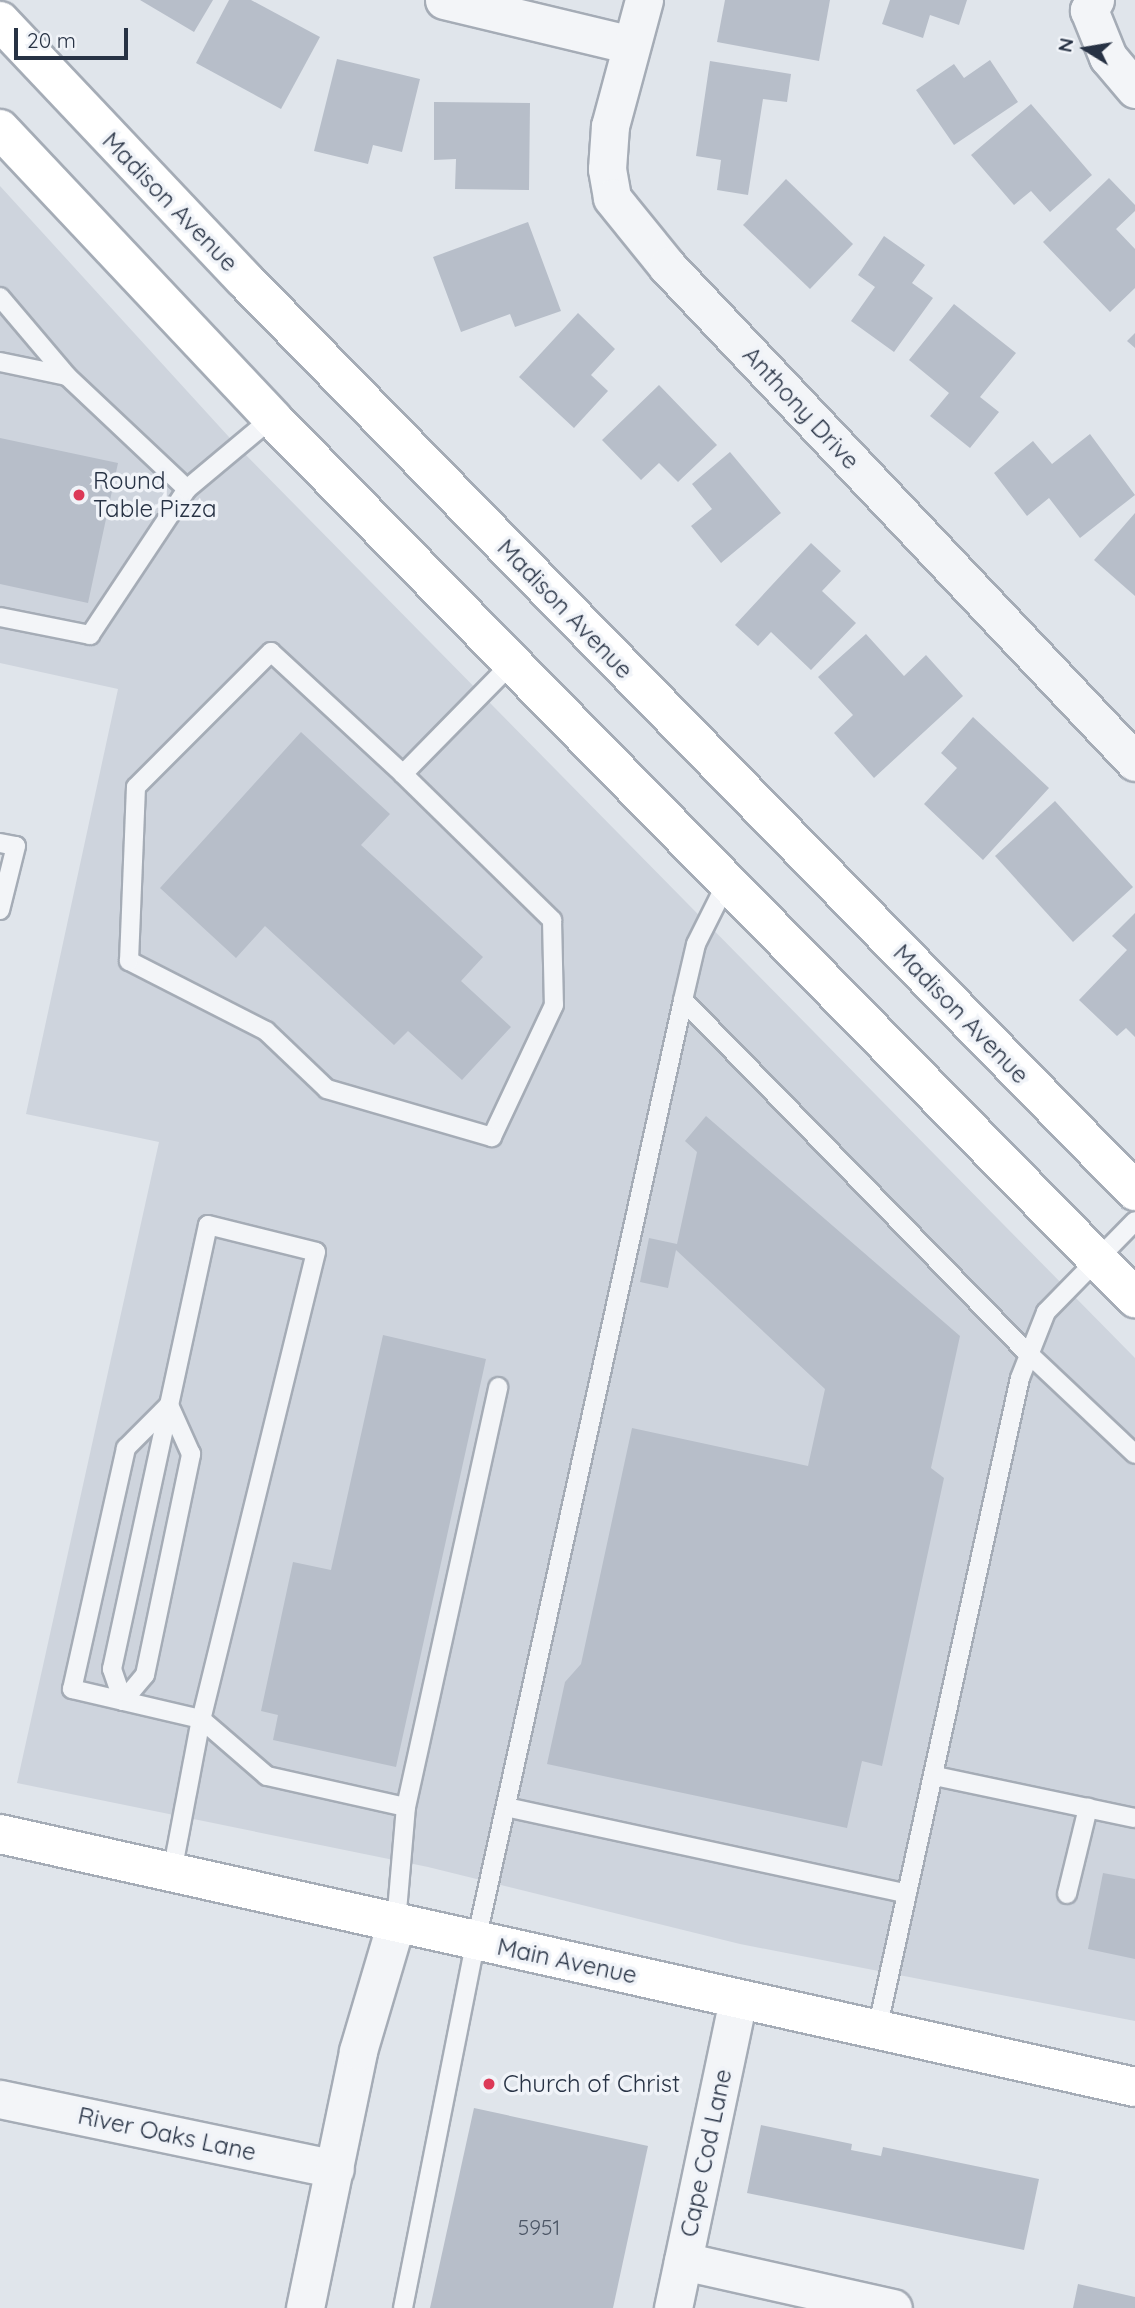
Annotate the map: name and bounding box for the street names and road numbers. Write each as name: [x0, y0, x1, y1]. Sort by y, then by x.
street label: Madison Avenue: [96, 126, 244, 278]
street label: Anthony Drive: [737, 341, 865, 475]
street label: Madison Avenue: [491, 533, 639, 685]
street label: Madison Avenue: [887, 938, 1035, 1090]
street label: Main Avenue: [495, 1932, 639, 1990]
street label: Cape Cod Lane: [674, 2066, 738, 2240]
street label: River Oaks Lane: [75, 2101, 259, 2167]

